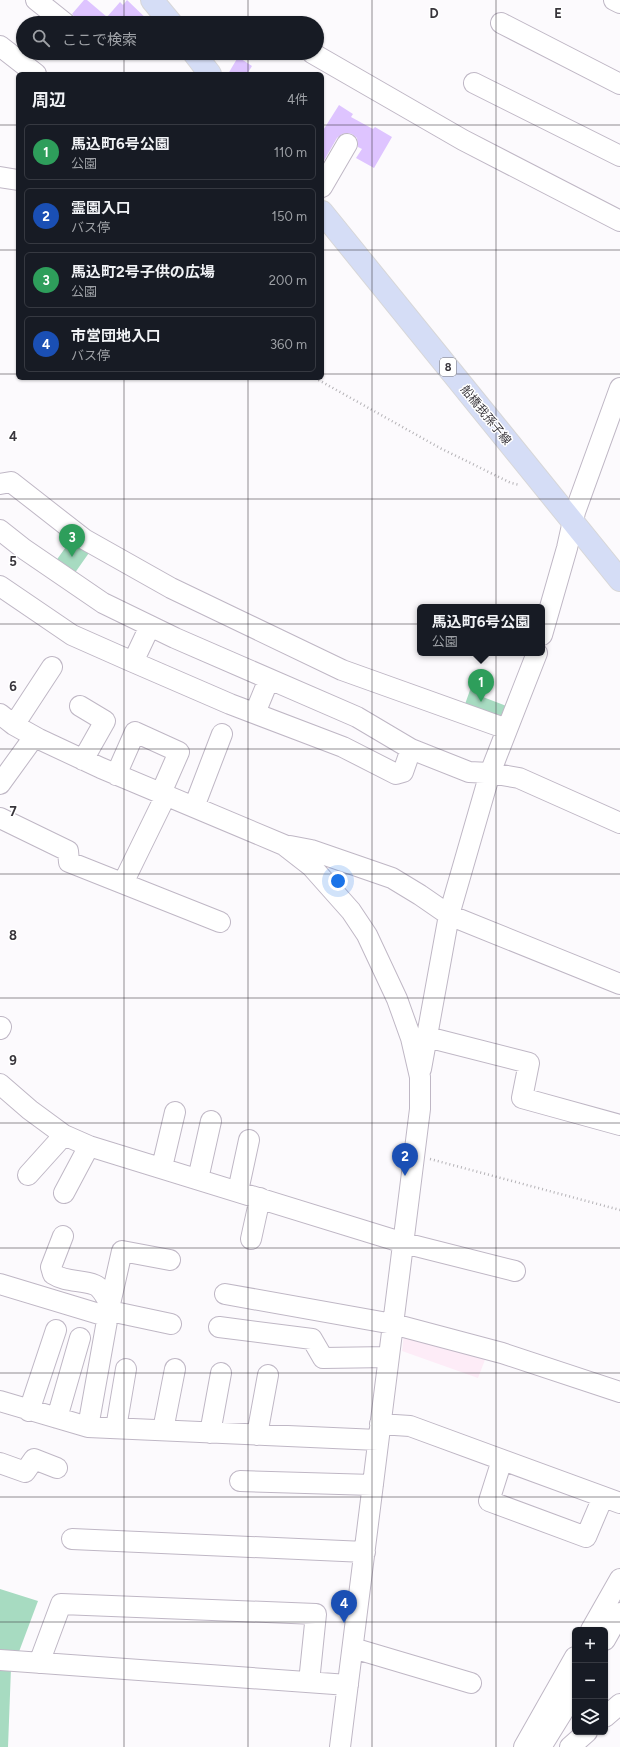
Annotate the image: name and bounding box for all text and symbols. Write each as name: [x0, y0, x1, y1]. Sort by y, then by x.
text: D: [429, 6, 439, 21]
text: E: [554, 6, 562, 21]
search box: [16, 16, 324, 60]
icon: search: [30, 27, 52, 49]
text: ここで検索: [62, 31, 137, 49]
text: 周辺: [32, 90, 66, 110]
text: 4件: [287, 92, 308, 107]
text: 馬込町6号公園: [71, 135, 170, 153]
text: 1: [43, 145, 49, 160]
text: 110 m: [274, 145, 307, 160]
text: 公園: [71, 156, 97, 171]
text: 霊園入口: [71, 199, 131, 217]
text: 2: [42, 209, 50, 224]
text: 150 m: [272, 209, 307, 224]
text: バス停: [71, 220, 110, 235]
text: 馬込町2号子供の広場: [71, 263, 215, 281]
text: 3: [42, 273, 50, 288]
text: 200 m: [269, 273, 307, 288]
text: 公園: [71, 284, 97, 299]
text: 市営団地入口: [71, 327, 161, 345]
text: 4: [42, 337, 50, 352]
text: 360 m: [270, 337, 307, 352]
text: バス停: [71, 348, 110, 363]
road number: 8: [440, 358, 456, 376]
street label: 船橋我孫子線: [458, 383, 514, 447]
text: 4: [9, 429, 17, 444]
pin: 3: [59, 524, 85, 557]
text: 5: [9, 554, 17, 569]
popup: [417, 604, 545, 656]
text: 馬込町6号公園: [432, 613, 530, 631]
text: 公園: [432, 634, 458, 649]
pin: 1: [468, 669, 494, 702]
text: 6: [9, 679, 17, 694]
text: 7: [9, 804, 17, 819]
your location: [328, 871, 348, 891]
text: 8: [9, 928, 17, 943]
text: 9: [9, 1053, 17, 1068]
pin: 2: [392, 1143, 418, 1176]
pin: 4: [331, 1590, 357, 1623]
map controls: [572, 1627, 608, 1735]
button: +: [572, 1627, 608, 1663]
button: −: [572, 1663, 608, 1699]
button: layers: [572, 1699, 608, 1735]

